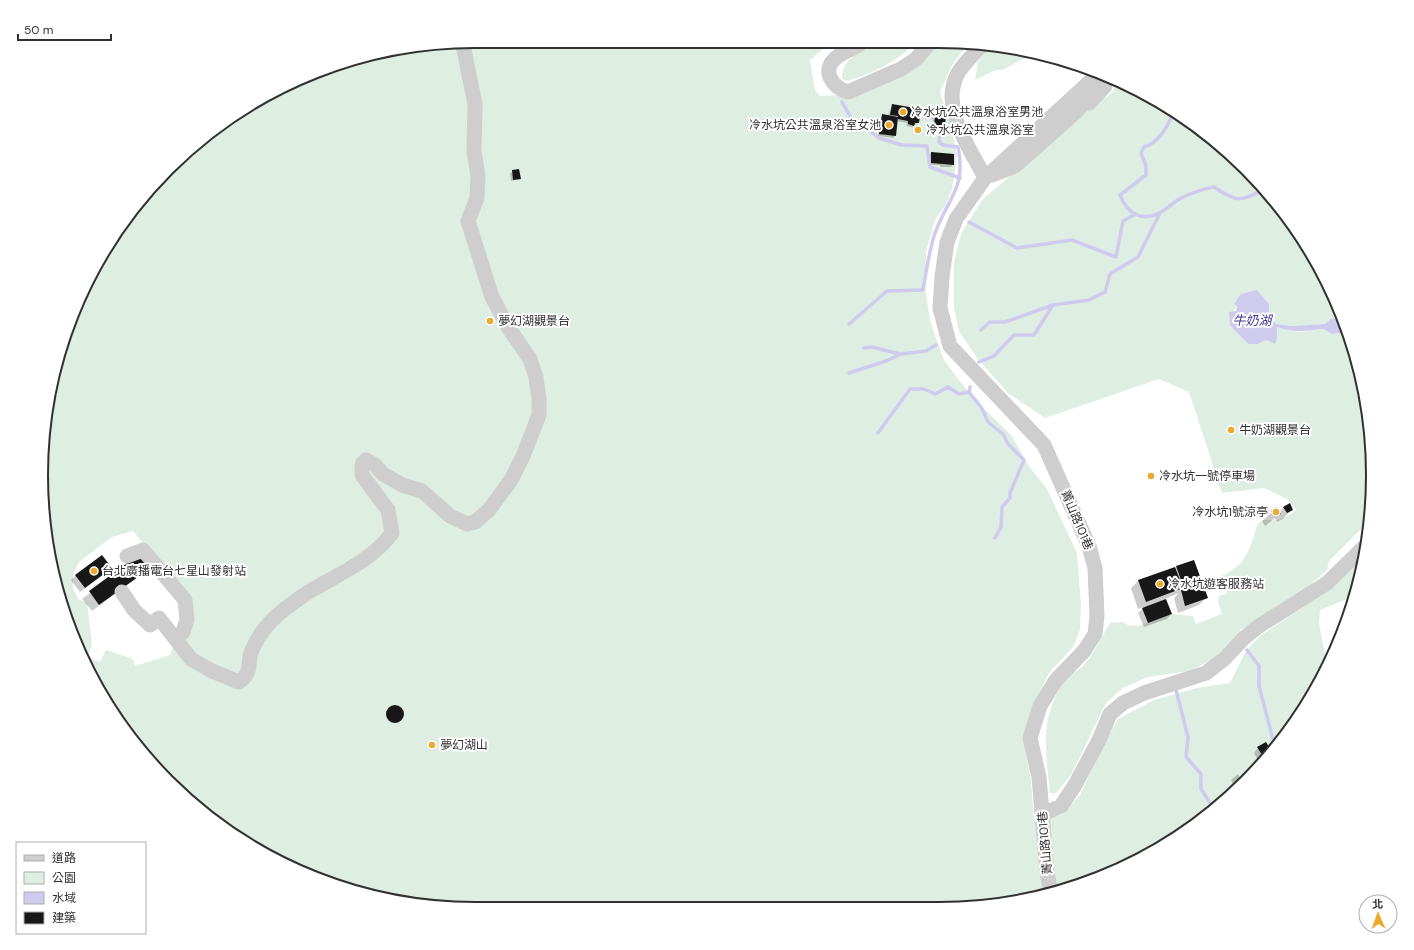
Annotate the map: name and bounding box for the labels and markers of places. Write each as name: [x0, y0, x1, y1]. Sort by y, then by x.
place label: 冷水坑公共溫泉浴室男池: [911, 104, 1043, 120]
marker: 冷水坑公共溫泉浴室男池: [898, 107, 908, 117]
place label: 冷水坑公共溫泉浴室女池: [749, 117, 881, 133]
marker: 冷水坑公共溫泉浴室女池: [884, 120, 894, 130]
place label: 冷水坑公共溫泉浴室: [926, 122, 1034, 138]
marker: 冷水坑公共溫泉浴室: [913, 125, 923, 135]
place label: 夢幻湖觀景台: [498, 313, 570, 329]
marker: 夢幻湖觀景台: [485, 316, 495, 326]
place label: 牛奶湖觀景台: [1239, 422, 1311, 438]
marker: 牛奶湖觀景台: [1226, 425, 1236, 435]
place label: 冷水坑一號停車場: [1159, 468, 1255, 484]
marker: 冷水坑一號停車場: [1146, 471, 1156, 481]
place label: 冷水坑1號涼亭: [1192, 504, 1268, 520]
marker: 冷水坑1號涼亭: [1271, 507, 1281, 517]
place label: 台北廣播電台七星山發射站: [102, 563, 246, 579]
marker: 台北廣播電台七星山發射站: [89, 566, 99, 576]
place label: 冷水坑遊客服務站: [1168, 576, 1264, 592]
marker: 冷水坑遊客服務站: [1155, 579, 1165, 589]
place label: 夢幻湖山: [440, 737, 488, 753]
marker: 夢幻湖山: [427, 740, 437, 750]

